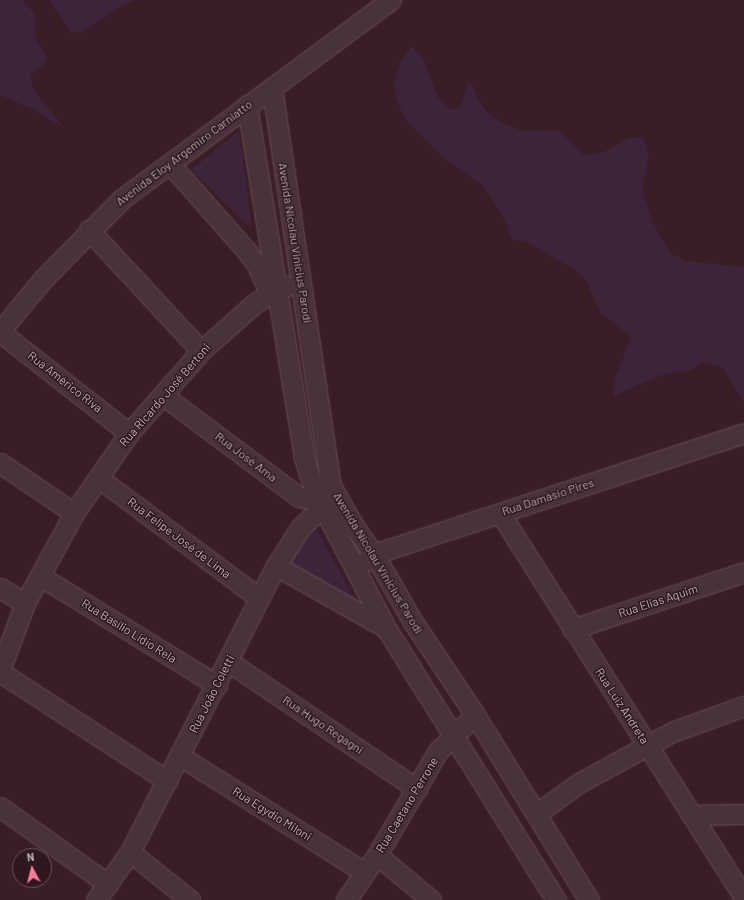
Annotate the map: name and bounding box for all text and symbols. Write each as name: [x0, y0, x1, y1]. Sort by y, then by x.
street label: Avenida Eloy Argemiro Carniatto: [113, 97, 255, 209]
street label: Avenida Nicolau Vinicius Parodi: [275, 162, 315, 324]
street label: Rua RIcardo José Bertoni: [116, 341, 214, 449]
street label: Rua Américo Riva: [25, 348, 105, 416]
street label: Rua José Ama: [212, 429, 280, 485]
street label: Rua Damásio Pires: [500, 475, 596, 519]
street label: Avenida Nicolau Vinicius Parodi: [330, 490, 426, 636]
street label: Rua Felipe José de Lima: [125, 494, 233, 582]
street label: Rua Elias Aquim: [616, 581, 700, 621]
street label: Rua Basílio Lídio Rela: [79, 596, 179, 666]
street label: Rua João Coletti: [186, 653, 238, 735]
street label: Rua Luiz Andreta: [592, 665, 652, 747]
street label: Rua Hugo Regagni: [280, 693, 366, 757]
street label: Rua Caetano Perrone: [373, 755, 441, 855]
street label: Rua Egydio Miloni: [230, 784, 314, 844]
north arrow: [12, 848, 52, 888]
text: N: [26, 850, 35, 863]

